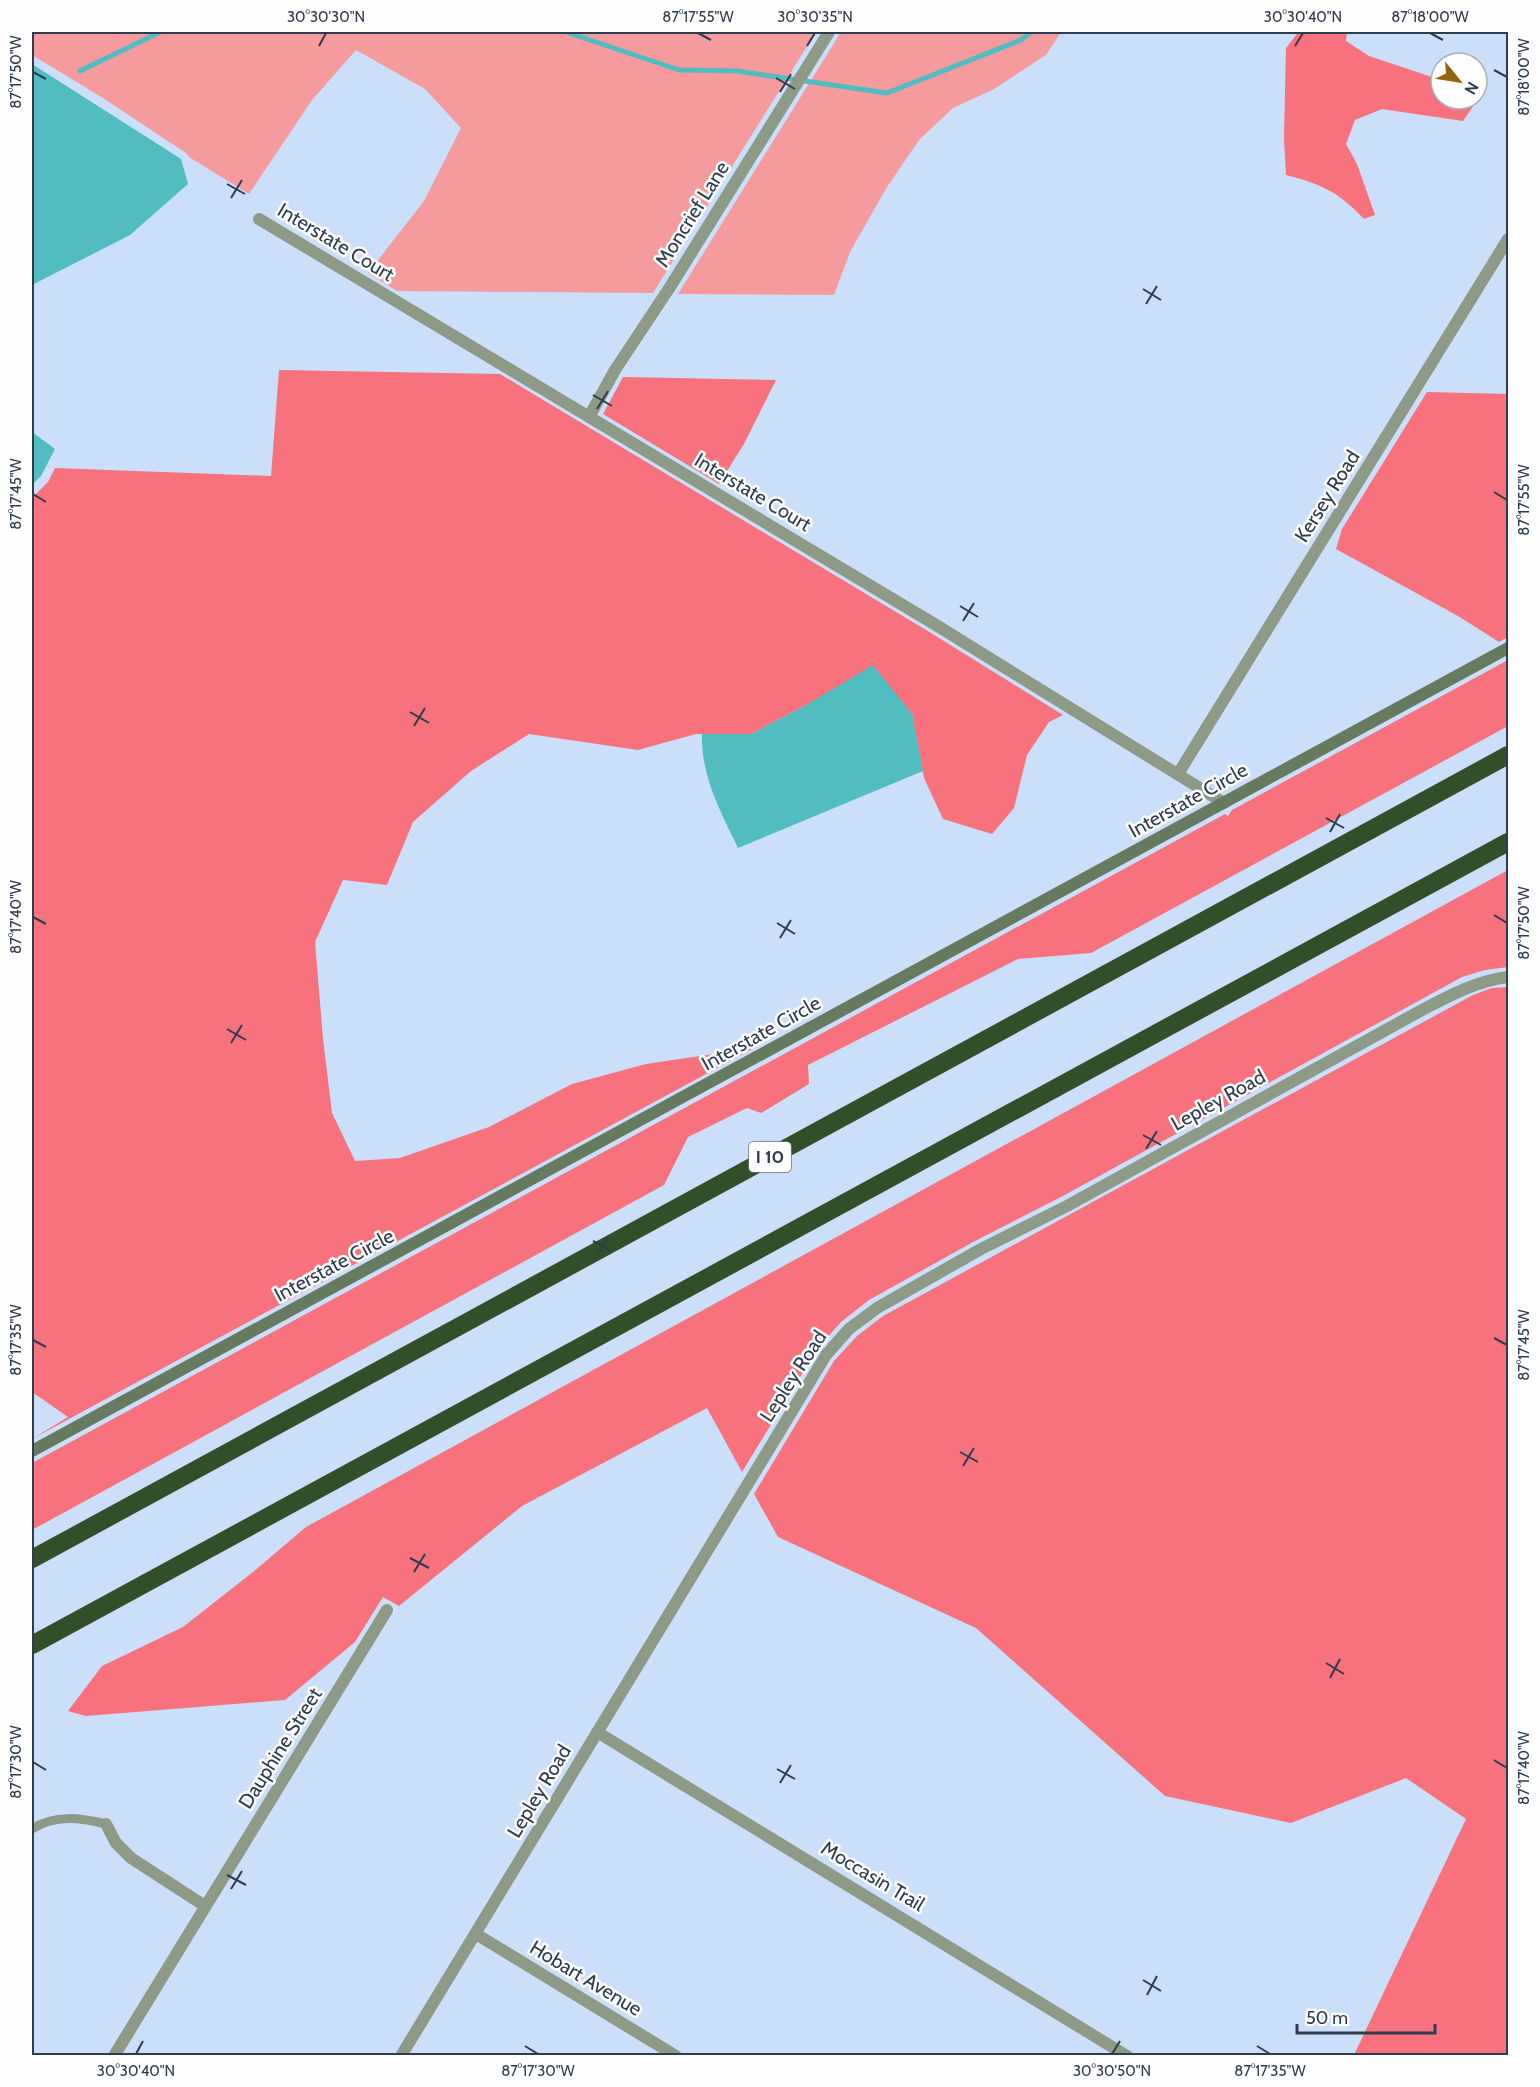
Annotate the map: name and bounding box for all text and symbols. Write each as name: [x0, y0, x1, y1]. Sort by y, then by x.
text: 30°30'30"N: [287, 8, 365, 26]
text: 87°17'55"W: [662, 8, 734, 26]
text: 30°30'35"N: [777, 8, 853, 26]
text: 30°30'40"N: [1264, 8, 1342, 26]
text: 87°18'00"W: [1391, 8, 1470, 26]
text: 87°17'50"W: [7, 34, 25, 109]
text: 87°18'00"W: [1515, 37, 1533, 116]
north arrow: [1429, 51, 1489, 111]
text: N: [1461, 79, 1483, 98]
street label: Moncrief Lane: [650, 157, 734, 271]
street label: Interstate Court: [273, 198, 399, 286]
street label: Kersey Road: [1289, 446, 1365, 546]
street label: Interstate Court: [690, 448, 816, 536]
text: 87°17'45"W: [7, 457, 25, 530]
text: 87°17'55"W: [1515, 464, 1533, 536]
street label: Interstate Circle: [1124, 757, 1252, 843]
text: 87°17'40"W: [7, 879, 25, 954]
text: 87°17'50"W: [1515, 885, 1533, 960]
street label: Interstate Circle: [697, 990, 825, 1076]
street label: Lepley Road: [1167, 1064, 1269, 1136]
road number: I 10: [749, 1142, 791, 1172]
street label: Interstate Circle: [270, 1223, 398, 1307]
text: 87°17'35"W: [7, 1304, 25, 1376]
text: 87°17'45"W: [1515, 1308, 1533, 1381]
street label: Lepley Road: [755, 1326, 831, 1426]
street label: Dauphine Street: [233, 1683, 327, 1813]
text: 87°17'30"W: [7, 1724, 25, 1799]
text: 87°17'40"W: [1515, 1730, 1533, 1805]
street label: Lepley Road: [502, 1740, 576, 1842]
street label: Moccasin Trail: [817, 1836, 929, 1916]
street label: Hobart Avenue: [526, 1935, 646, 2021]
scale bar: [1297, 1997, 1435, 2035]
text: 50 m: [1306, 2007, 1348, 2029]
text: 30°30'40"N: [97, 2062, 175, 2080]
text: 87°17'30"W: [501, 2062, 576, 2080]
text: 30°30'50"N: [1073, 2062, 1151, 2080]
text: 87°17'35"W: [1234, 2062, 1306, 2080]

